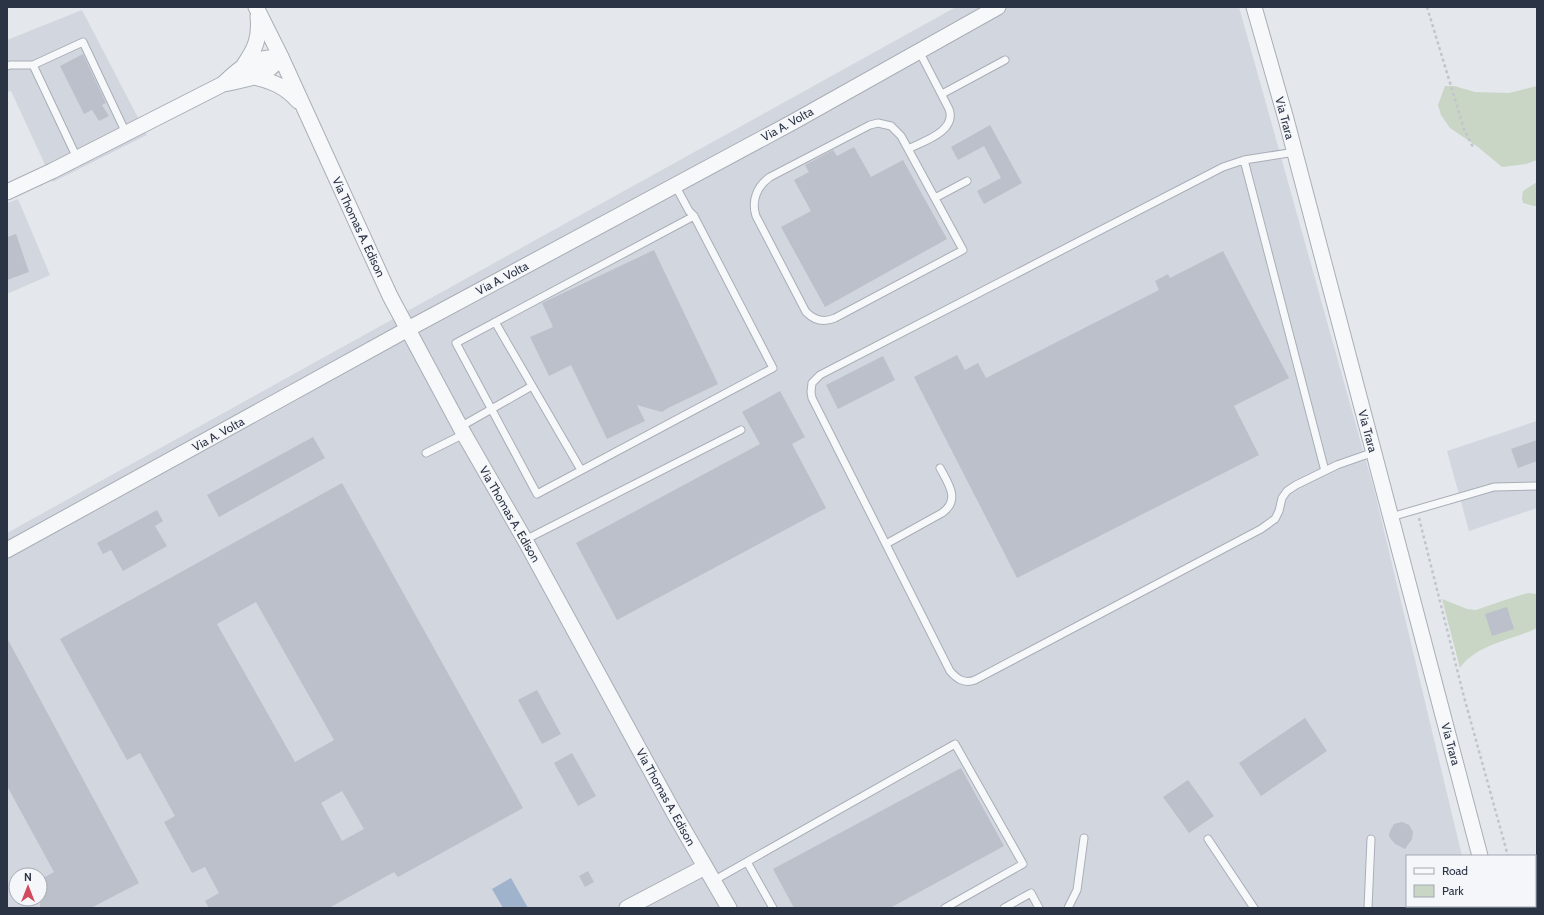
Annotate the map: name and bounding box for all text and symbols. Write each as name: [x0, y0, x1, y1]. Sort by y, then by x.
street label: Via Trara: [1272, 95, 1298, 141]
street label: Via A. Volta: [758, 103, 816, 144]
street label: Via Thomas A. Edison: [329, 175, 389, 280]
street label: Via A. Volta: [473, 258, 531, 298]
street label: Via Trara: [1355, 408, 1381, 454]
street label: Via A. Volta: [189, 413, 247, 454]
street label: Via Thomas A. Edison: [476, 463, 544, 565]
street label: Via Trara: [1438, 721, 1464, 767]
street label: Via Thomas A. Edison: [633, 746, 699, 848]
legend: [1406, 855, 1536, 907]
text: Road: [1442, 863, 1468, 878]
north arrow: [8, 867, 48, 907]
text: N: [24, 870, 32, 884]
text: Park: [1442, 883, 1464, 898]

